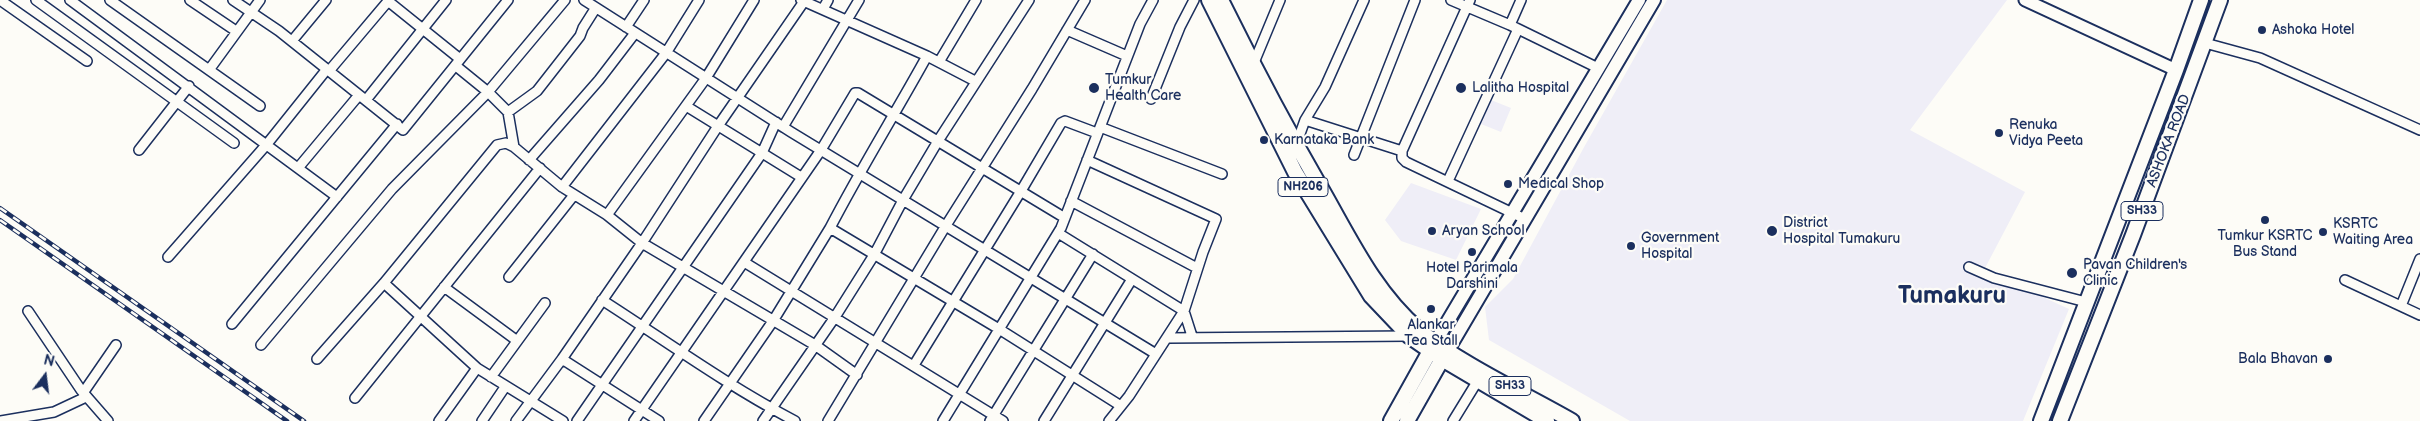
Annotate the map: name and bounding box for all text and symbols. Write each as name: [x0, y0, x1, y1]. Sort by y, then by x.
place label: Ashoka Hotel: [2272, 22, 2354, 38]
marker: Ashoka Hotel: [2256, 24, 2268, 36]
place label: Tumkur Health Care: [1105, 72, 1181, 104]
place label: Lalitha Hospital: [1472, 80, 1569, 96]
marker: Tumkur Health Care: [1087, 81, 1101, 95]
marker: Lalitha Hospital: [1454, 81, 1468, 95]
street label: ASHOKA ROAD: [2144, 92, 2194, 190]
place label: Renuka Vidya Peeta: [2009, 117, 2083, 150]
marker: Renuka Vidya Peeta: [1993, 127, 2005, 139]
place label: Karnataka Bank: [1274, 132, 1374, 148]
marker: Karnataka Bank: [1258, 134, 1270, 146]
place label: Medical Shop: [1518, 176, 1604, 192]
road number: NH206: [1278, 178, 1328, 196]
marker: Medical Shop: [1502, 178, 1514, 190]
road number: SH33: [2121, 202, 2163, 220]
marker: Tumkur KSRTC Bus Stand: [2259, 214, 2271, 226]
place label: District Hospital Tumakuru: [1783, 215, 1900, 248]
place label: KSRTC Waiting Area: [2333, 216, 2413, 248]
place label: Aryan School: [1442, 223, 1525, 239]
marker: District Hospital Tumakuru: [1765, 224, 1779, 238]
marker: Aryan School: [1426, 225, 1438, 237]
marker: KSRTC Waiting Area: [2317, 226, 2329, 238]
place label: Tumkur KSRTC Bus Stand: [2217, 228, 2313, 260]
place label: Government Hospital: [1641, 230, 1719, 262]
marker: Government Hospital: [1625, 240, 1637, 252]
marker: Hotel Parimala Darshini: [1466, 246, 1478, 258]
place label: Pavan Children's Clinic: [2083, 257, 2187, 290]
place label: Hotel Parimala Darshini: [1426, 260, 1518, 292]
marker: Pavan Children's Clinic: [2065, 266, 2079, 280]
district label: Tumakuru: [1898, 283, 2006, 311]
marker: Alankar Tea Stall: [1425, 303, 1437, 315]
place label: Alankar Tea Stall: [1404, 317, 1458, 350]
north arrow: [20, 351, 70, 401]
text: N: [42, 351, 56, 371]
place label: Bala Bhavan: [2238, 351, 2318, 367]
marker: Bala Bhavan: [2322, 353, 2334, 365]
road number: SH33: [1489, 376, 1531, 396]

